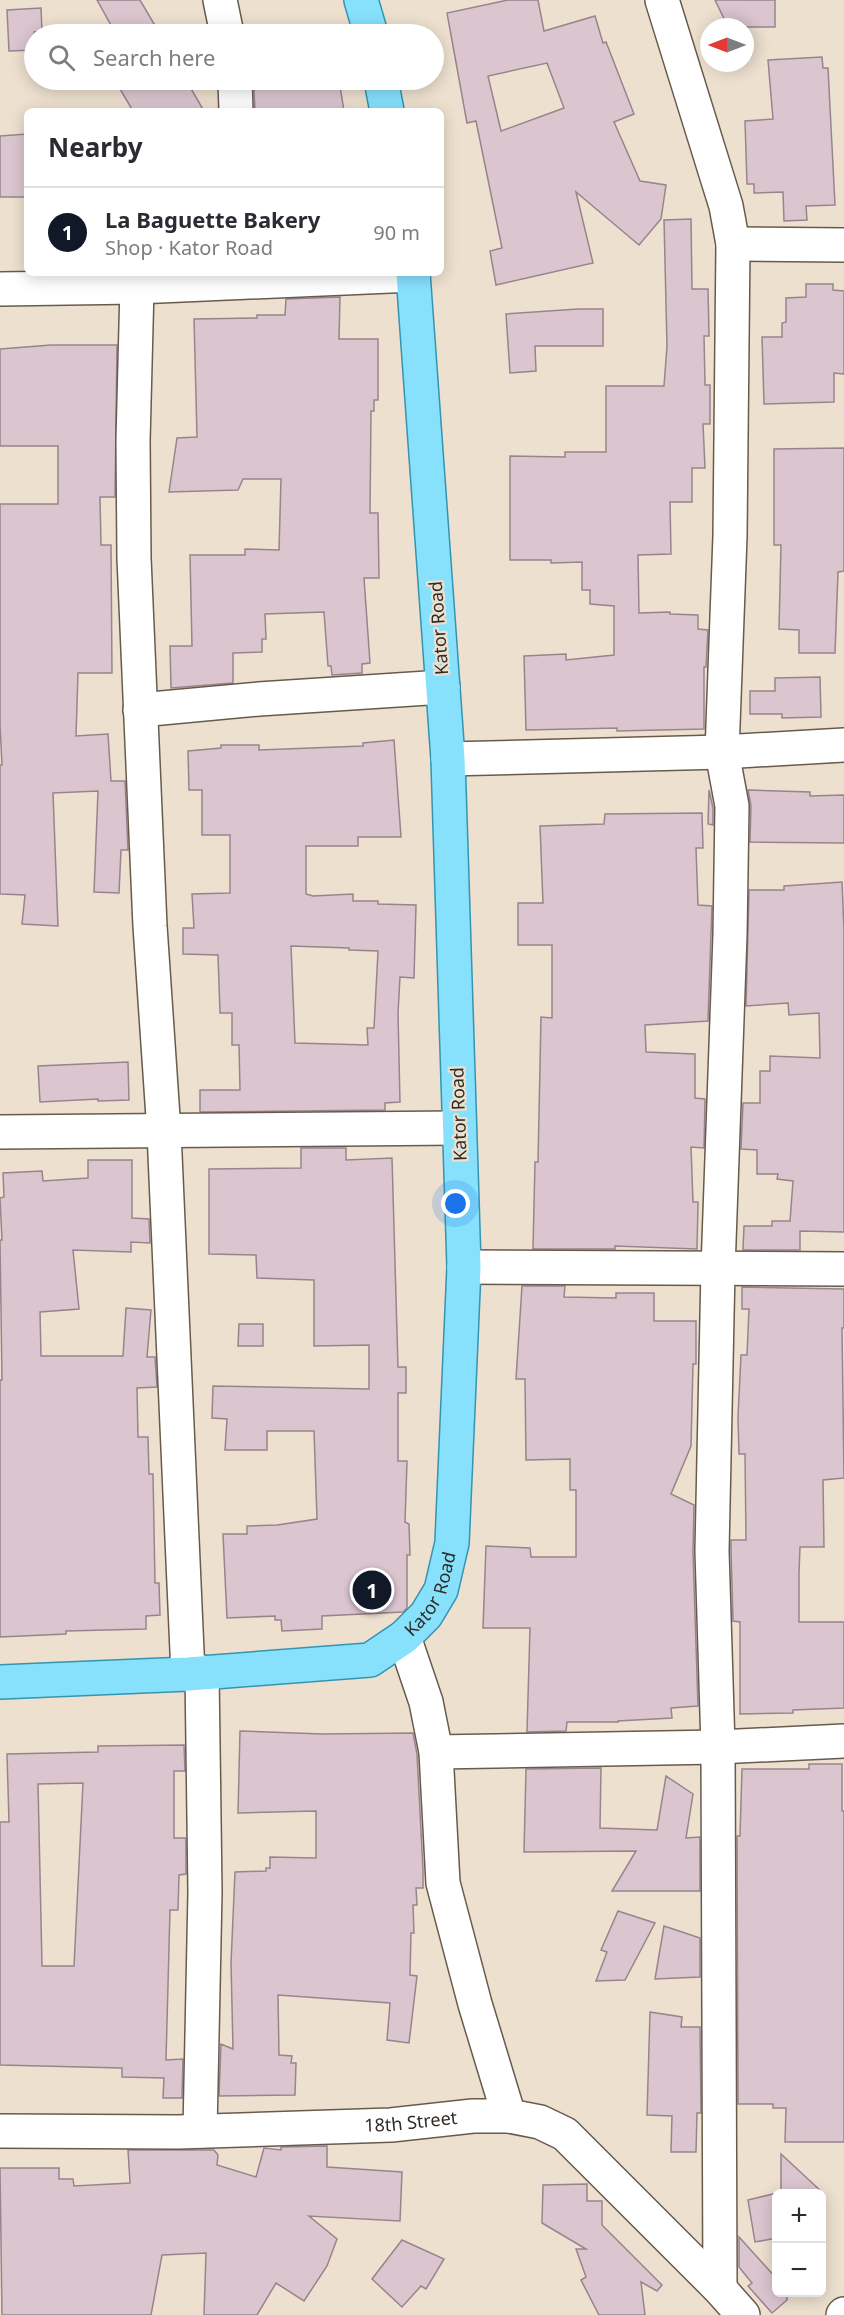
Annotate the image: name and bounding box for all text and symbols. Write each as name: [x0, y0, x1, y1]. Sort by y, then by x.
north arrow: [700, 18, 754, 72]
search box: [24, 24, 444, 90]
icon: search: [45, 41, 78, 74]
text: Search here: [93, 42, 215, 72]
text: Nearby: [48, 129, 143, 165]
text: La Baguette Bakery: [105, 204, 320, 234]
text: 1: [62, 219, 73, 246]
text: 90 m: [373, 219, 420, 246]
text: Shop · Kator Road: [105, 234, 273, 261]
street label: Kator Road: [423, 580, 453, 676]
street label: Kator Road: [444, 1067, 472, 1161]
your location: [441, 1189, 470, 1218]
street label: Kator Road: [398, 1549, 461, 1641]
pin: 1: [352, 1568, 392, 1612]
street label: 18th Street: [364, 2105, 459, 2137]
map controls: [772, 2189, 826, 2297]
button: +: [772, 2189, 826, 2243]
button: −: [772, 2243, 826, 2297]

